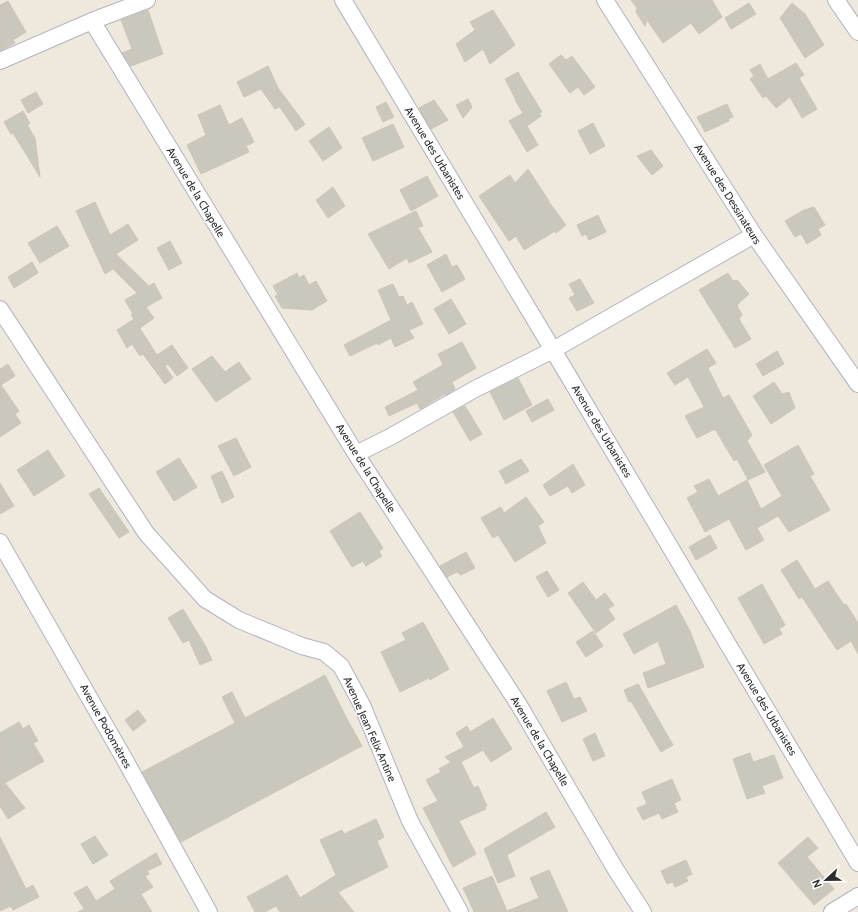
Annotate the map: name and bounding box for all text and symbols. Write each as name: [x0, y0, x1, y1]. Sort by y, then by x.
street label: Avenue des Urbanistes: [402, 104, 468, 202]
street label: Avenue des Dessinateurs: [691, 141, 765, 247]
street label: Avenue de la Chapelle: [164, 144, 229, 240]
street label: Avenue des Urbanistes: [569, 382, 635, 480]
street label: Avenue de la Chapelle: [333, 421, 399, 515]
street label: Avenue des Urbanistes: [734, 660, 800, 758]
street label: Avenue Jean Felix Antine: [340, 674, 400, 784]
street label: Avenue Podomètres: [77, 681, 135, 771]
street label: Avenue de la Chapelle: [508, 693, 573, 789]
north arrow: [806, 860, 846, 900]
text: N: [809, 878, 825, 890]

